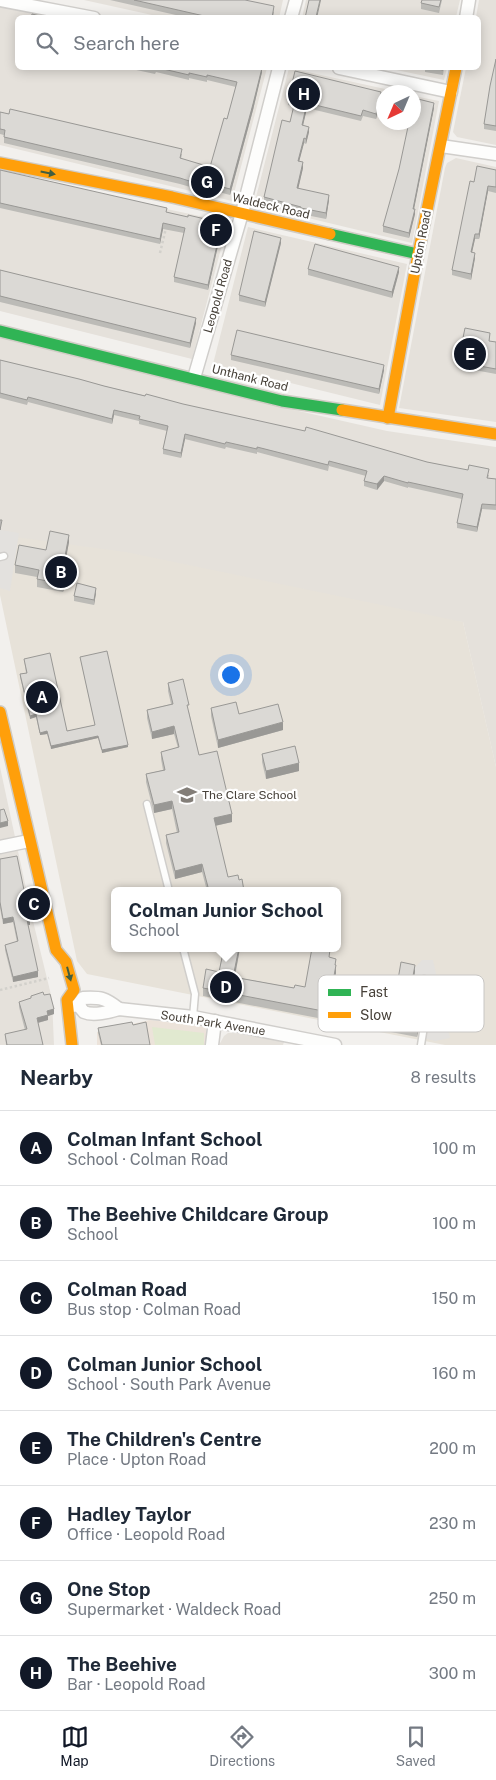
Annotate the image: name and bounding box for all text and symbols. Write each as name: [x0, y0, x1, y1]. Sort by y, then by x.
search box: [15, 15, 481, 70]
icon: search: [33, 29, 61, 57]
text: Search here: [73, 32, 180, 54]
pin: H: [288, 75, 320, 113]
north arrow: [376, 85, 421, 130]
pin: G: [191, 163, 223, 201]
one-way arrow: [40, 169, 56, 177]
street label: Waldeck Road: [231, 190, 311, 222]
street label: Upton Road: [408, 209, 434, 275]
pin: F: [200, 211, 232, 249]
street label: Leopold Road: [201, 258, 235, 334]
pin: E: [454, 335, 486, 373]
street label: Unthank Road: [210, 362, 290, 394]
pin: B: [45, 553, 77, 591]
your location: [218, 662, 244, 688]
pin: A: [26, 678, 58, 716]
school or university icon: The Clare School: [176, 784, 198, 806]
place label: The Clare School: [202, 788, 297, 802]
pin: C: [18, 885, 50, 923]
popup: [111, 887, 341, 952]
text: Colman Junior School: [128, 899, 324, 921]
text: School: [128, 921, 180, 940]
one-way arrow: [66, 967, 74, 982]
pin: D: [210, 968, 242, 1006]
legend: [318, 975, 484, 1032]
text: Fast: [360, 984, 388, 1000]
text: Slow: [360, 1007, 392, 1023]
street label: South Park Avenue: [160, 1008, 267, 1038]
text: Nearby: [20, 1065, 93, 1090]
text: 8 results: [411, 1068, 476, 1087]
text: Colman Infant School: [67, 1128, 262, 1150]
text: A: [30, 1139, 42, 1158]
text: 100 m: [432, 1139, 476, 1158]
text: School · Colman Road: [67, 1150, 228, 1169]
text: The Beehive Childcare Group: [67, 1203, 329, 1225]
text: B: [31, 1214, 41, 1233]
text: 100 m: [432, 1214, 476, 1233]
text: School: [67, 1225, 118, 1244]
text: Colman Road: [67, 1278, 187, 1300]
text: C: [30, 1289, 42, 1308]
text: 150 m: [432, 1289, 476, 1308]
text: Bus stop · Colman Road: [67, 1300, 241, 1319]
text: Colman Junior School: [67, 1353, 262, 1375]
text: D: [30, 1364, 42, 1383]
text: 160 m: [432, 1364, 476, 1383]
text: School · South Park Avenue: [67, 1375, 271, 1394]
text: The Children's Centre: [67, 1428, 262, 1450]
text: E: [31, 1439, 41, 1458]
text: 200 m: [429, 1439, 476, 1458]
text: Place · Upton Road: [67, 1450, 206, 1469]
text: Hadley Taylor: [67, 1503, 191, 1525]
text: F: [31, 1514, 41, 1533]
text: 230 m: [429, 1514, 476, 1533]
text: Office · Leopold Road: [67, 1525, 225, 1544]
text: One Stop: [67, 1578, 151, 1600]
text: G: [30, 1589, 42, 1608]
text: 250 m: [429, 1589, 476, 1608]
text: Supermarket · Waldeck Road: [67, 1600, 281, 1619]
text: The Beehive: [67, 1653, 177, 1675]
text: H: [30, 1664, 42, 1683]
text: 300 m: [429, 1664, 476, 1683]
text: Bar · Leopold Road: [67, 1675, 206, 1694]
tab: Map: [60, 1723, 89, 1769]
tab: Directions: [209, 1723, 275, 1769]
tab: Saved: [396, 1723, 436, 1769]

